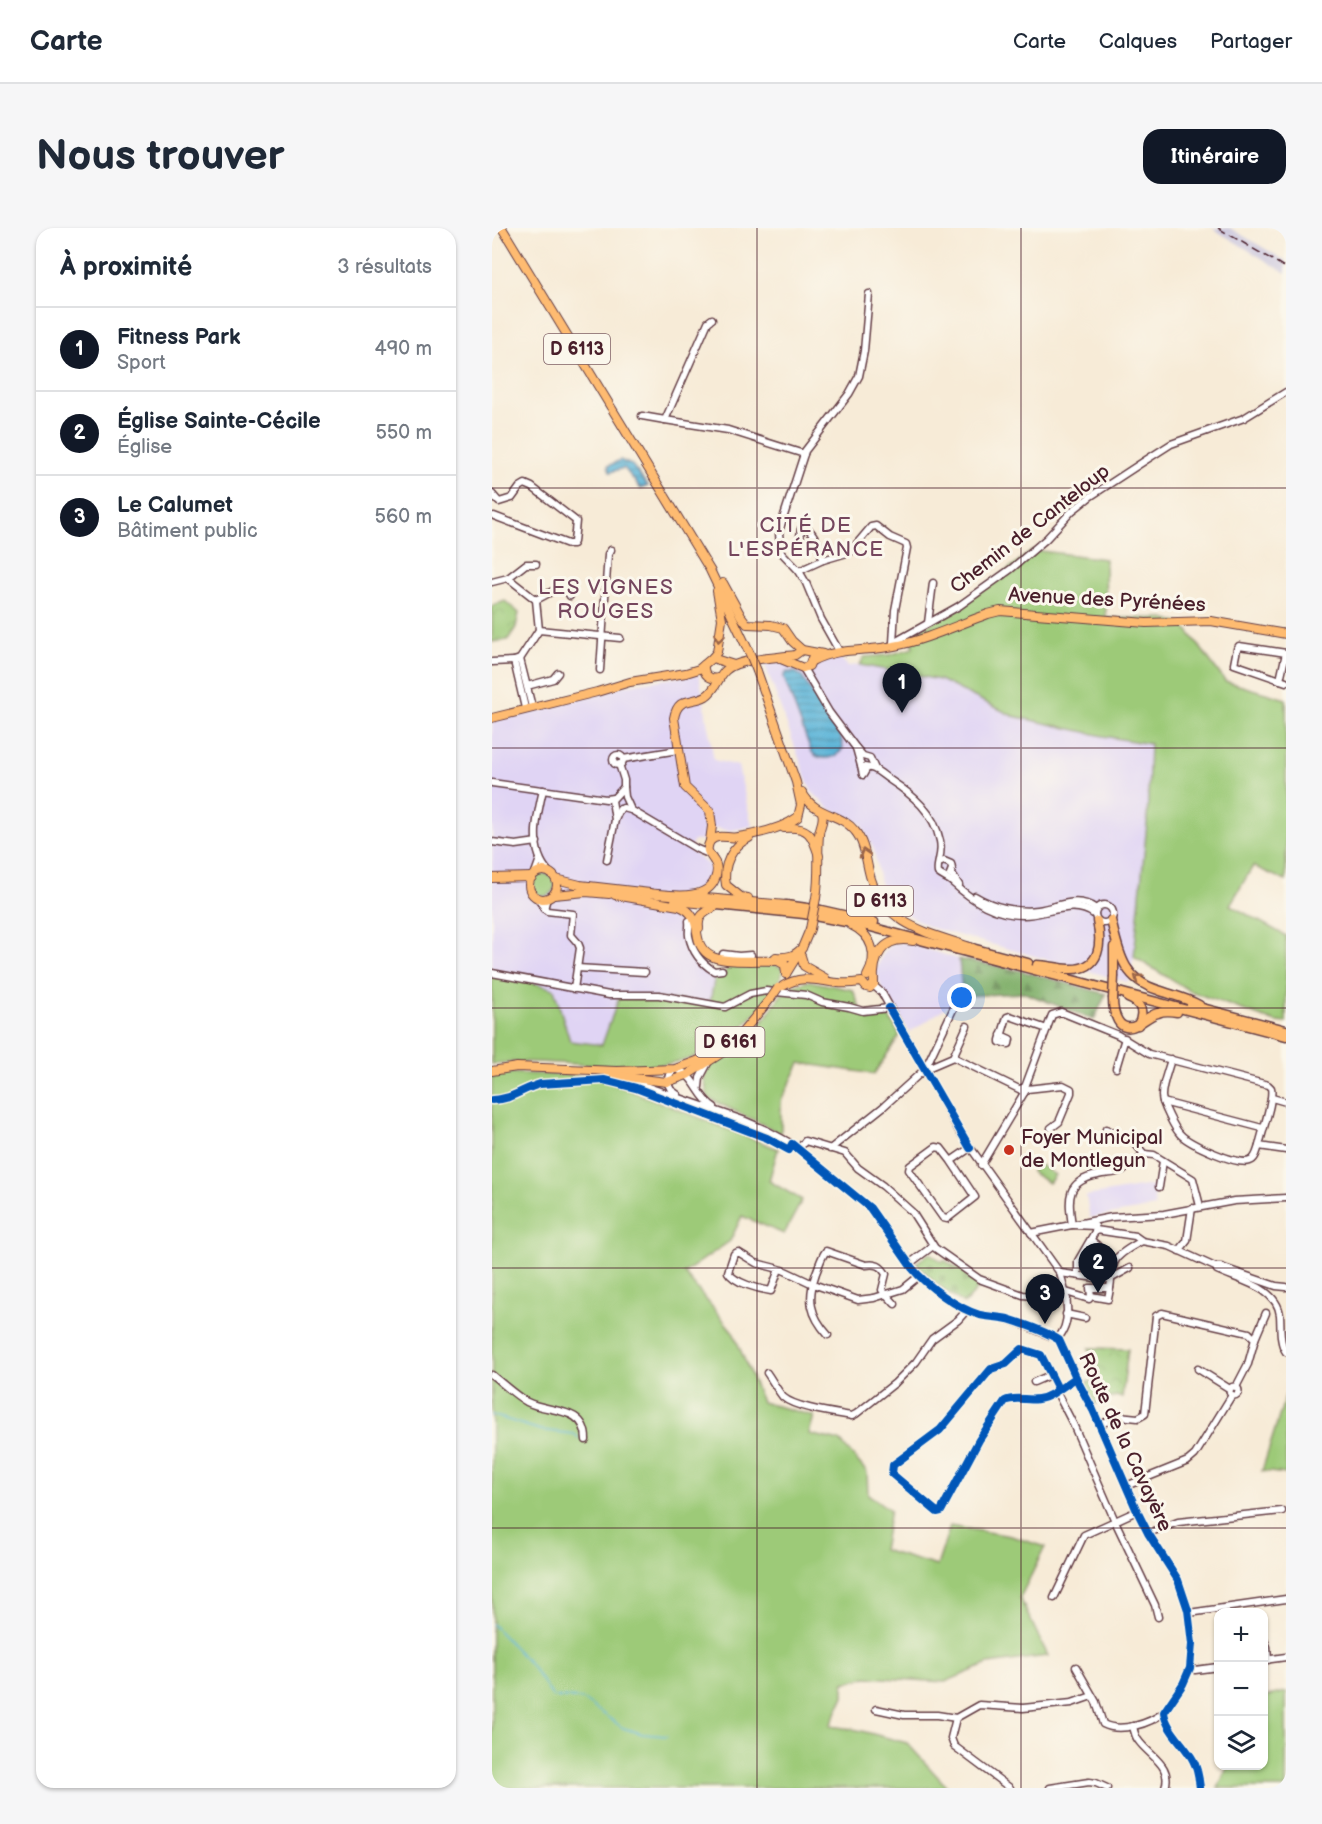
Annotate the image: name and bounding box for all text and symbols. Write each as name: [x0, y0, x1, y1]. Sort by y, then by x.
text: Carte: [30, 25, 103, 58]
text: Carte: [1013, 29, 1066, 54]
text: Calques: [1099, 29, 1177, 54]
text: Partager: [1210, 29, 1292, 54]
button: Itinéraire: [1143, 129, 1286, 184]
text: Nous trouver: [36, 131, 284, 182]
text: À proximité: [60, 252, 192, 283]
text: 3 résultats: [337, 255, 432, 279]
text: Fitness Park: [117, 324, 241, 351]
road number: D 6113: [544, 334, 610, 364]
text: 1: [75, 337, 84, 361]
text: 490 m: [375, 337, 432, 361]
text: Sport: [117, 351, 166, 375]
text: Église Sainte-Cécile: [117, 408, 321, 435]
text: 2: [74, 421, 85, 445]
text: 550 m: [375, 421, 432, 445]
text: Église: [117, 435, 172, 459]
street label: Chemin de Canteloup: [945, 459, 1115, 599]
text: Le Calumet: [117, 492, 233, 519]
text: 3: [74, 505, 85, 529]
text: 560 m: [375, 505, 432, 529]
district label: CITÉ DE L'ESPÉRANCE: [727, 513, 885, 562]
text: Bâtiment public: [117, 519, 258, 543]
district label: LES VIGNES ROUGES: [538, 575, 674, 624]
street label: Avenue des Pyrénées: [1008, 583, 1206, 617]
one-way arrow: [713, 632, 726, 642]
pin: 1: [882, 664, 922, 713]
one-way arrow: [859, 848, 871, 859]
road number: D 6113: [847, 886, 913, 916]
one-way arrow: [1134, 975, 1145, 986]
your location: [947, 983, 976, 1012]
road number: D 6161: [696, 1027, 764, 1057]
place label: Foyer Municipal de Montlegun: [1021, 1126, 1163, 1173]
marker: Foyer Municipal de Montlegun: [1002, 1143, 1016, 1157]
pin: 2: [1078, 1244, 1118, 1293]
pin: 3: [1026, 1274, 1064, 1324]
street label: Route de la Cavayère: [1073, 1349, 1177, 1535]
map controls: [1214, 1608, 1268, 1770]
button: +: [1214, 1608, 1268, 1662]
button: −: [1214, 1662, 1268, 1716]
button: layers: [1214, 1716, 1268, 1770]

